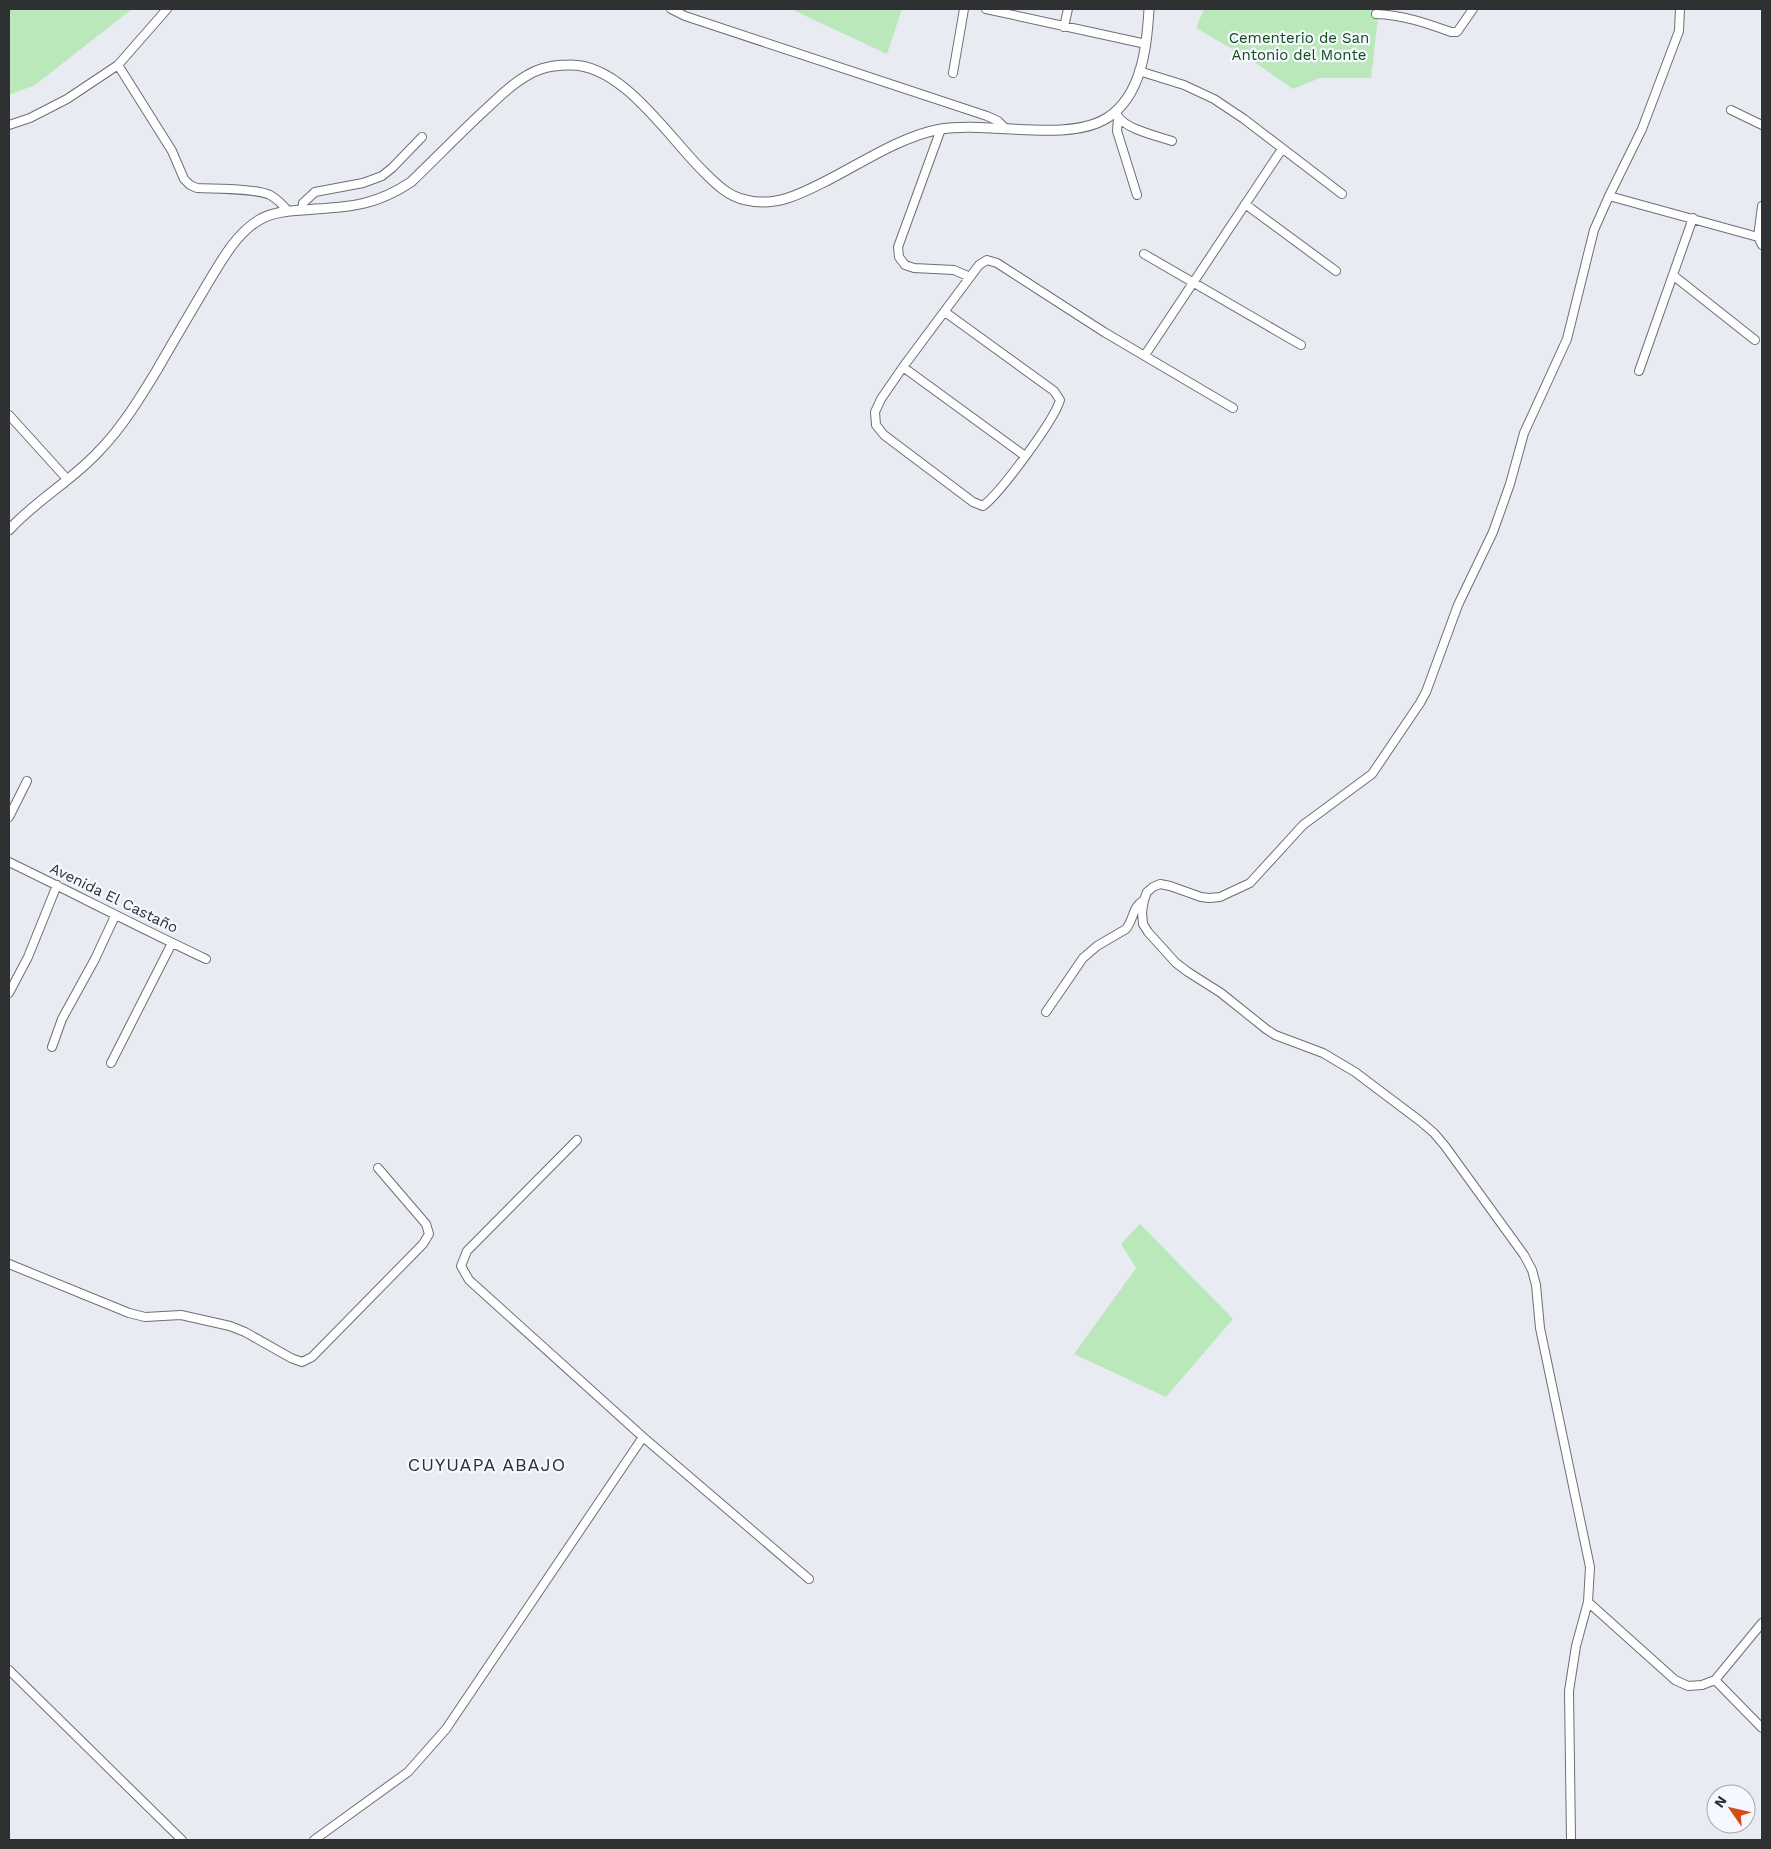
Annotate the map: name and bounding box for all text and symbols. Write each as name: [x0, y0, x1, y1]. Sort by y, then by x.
park label: Cementerio de San Antonio del Monte: [1229, 29, 1369, 64]
street label: Avenida El Castaño: [47, 859, 181, 937]
district label: CUYUAPA ABAJO: [408, 1454, 566, 1475]
north arrow: [1706, 1784, 1756, 1834]
text: N: [1711, 1793, 1730, 1811]

